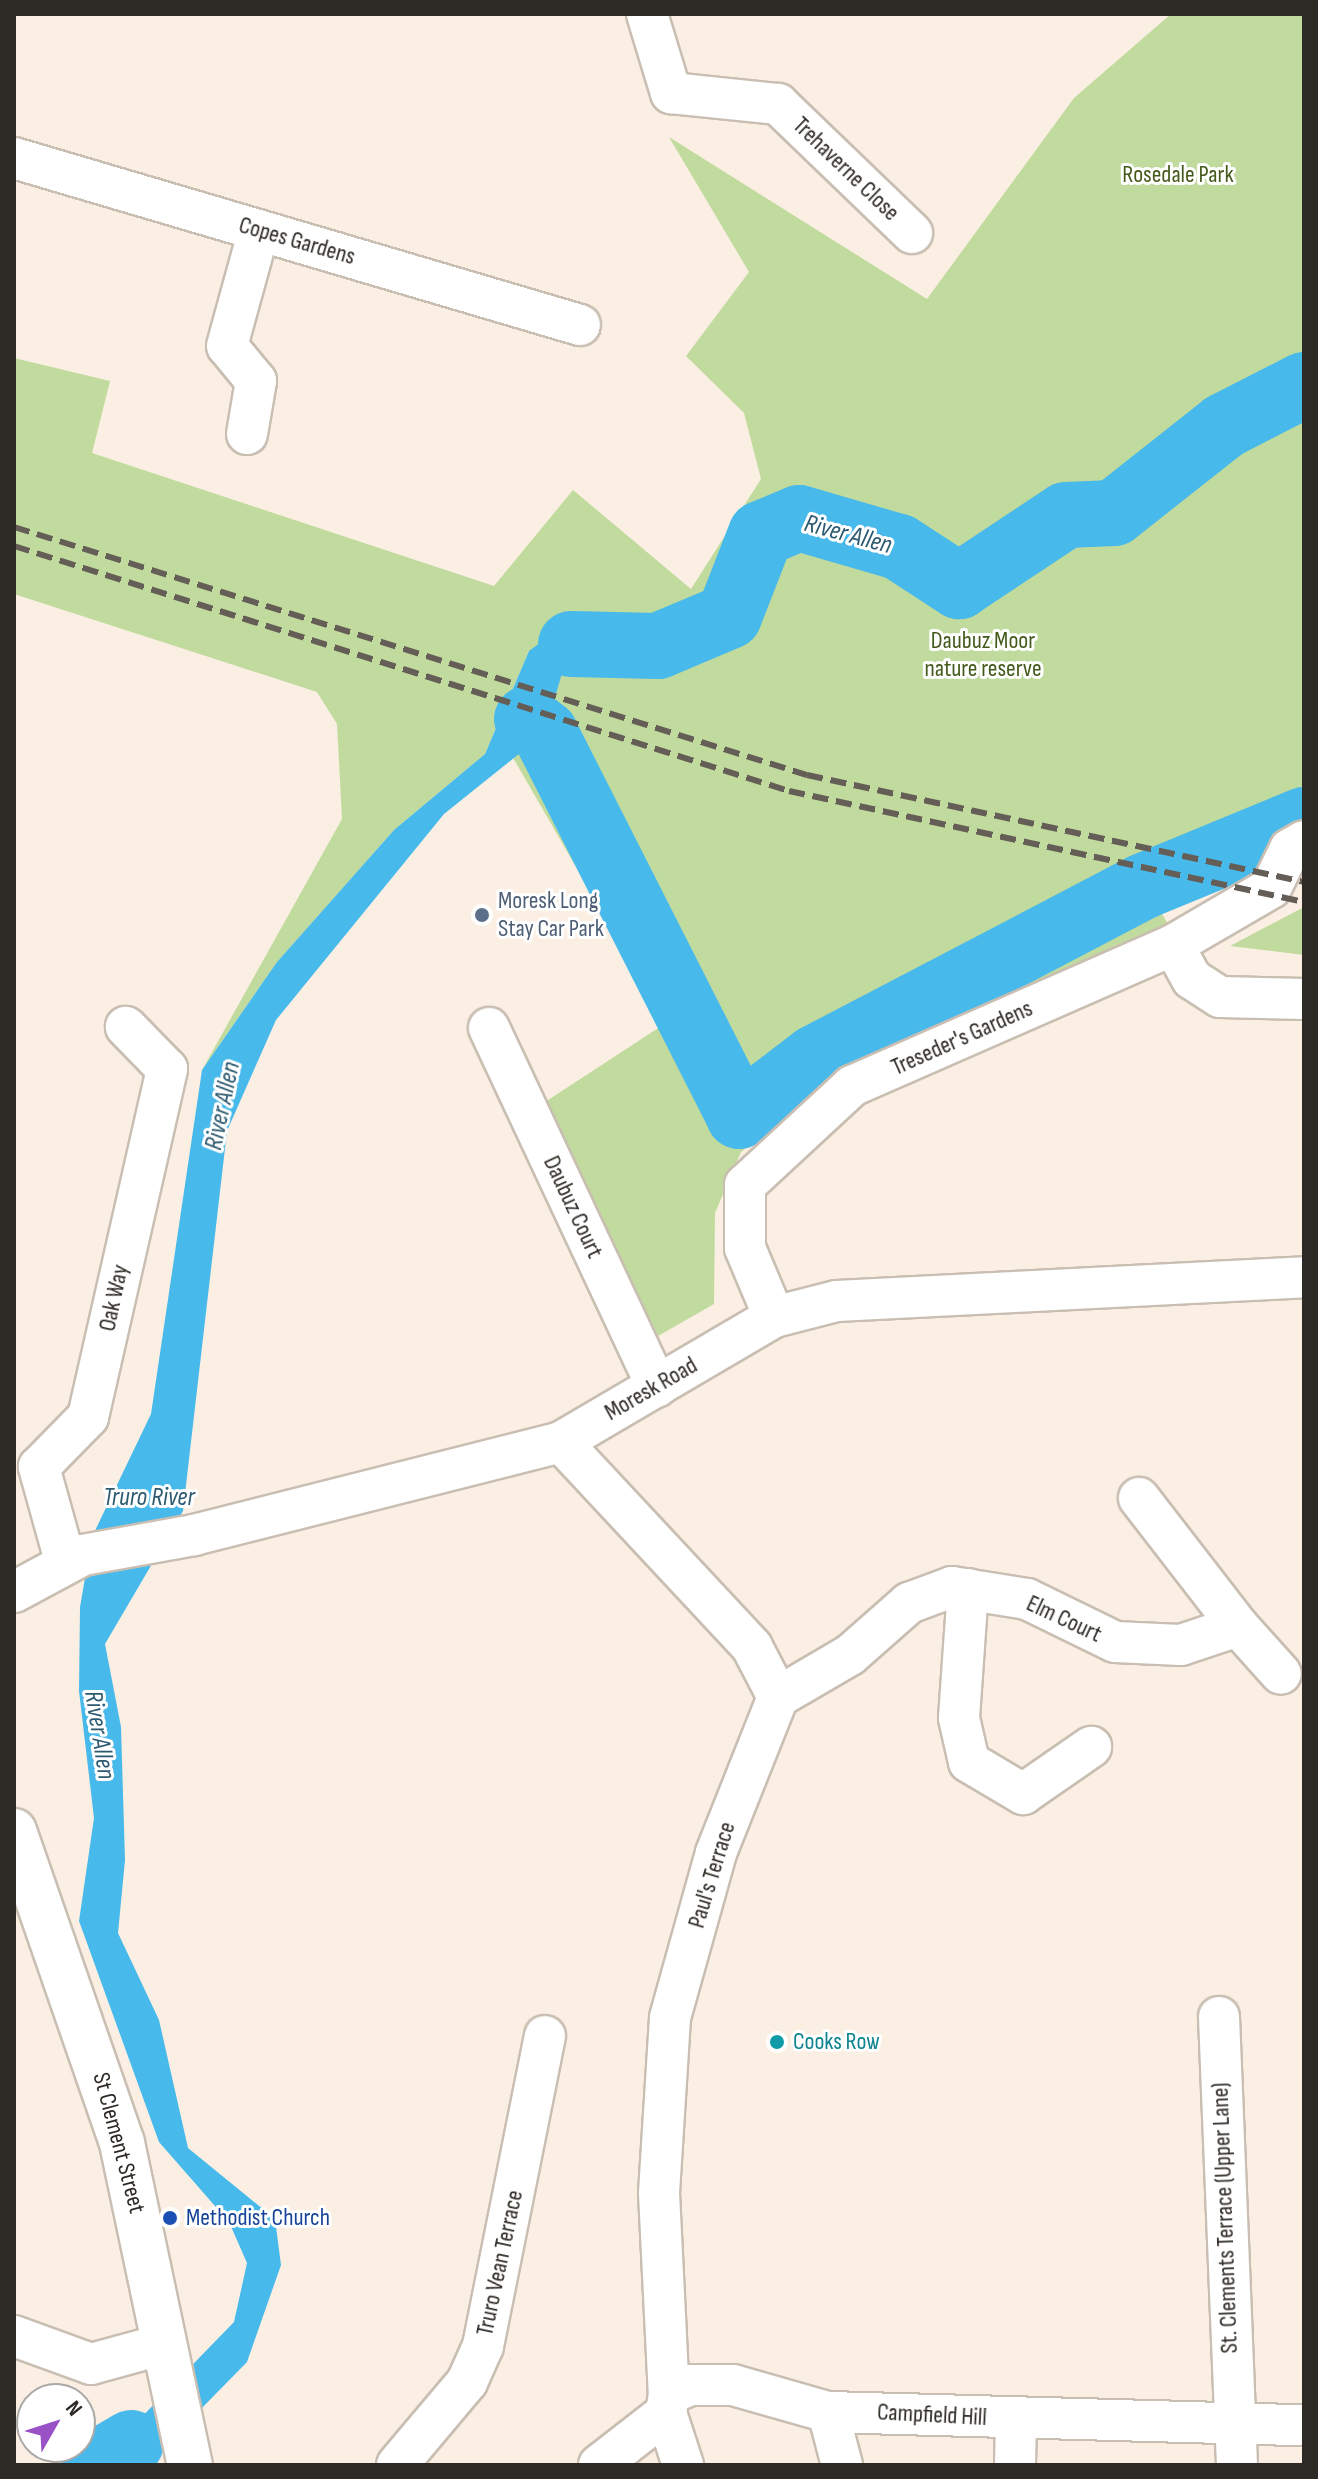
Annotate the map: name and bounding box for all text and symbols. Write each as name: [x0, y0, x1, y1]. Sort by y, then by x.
street label: Trehaverne Close: [787, 111, 905, 227]
park label: Rosedale Park: [1122, 161, 1234, 189]
street label: Copes Gardens: [236, 211, 358, 271]
water label: River Allen: [801, 508, 895, 562]
park label: Daubuz Moor nature reserve: [924, 627, 1042, 683]
place label: Moresk Long Stay Car Park: [498, 887, 604, 943]
marker: Moresk Long Stay Car Park: [473, 906, 491, 924]
street label: Treseder's Gardens: [887, 994, 1037, 1082]
water label: River Allen: [198, 1059, 248, 1153]
street label: Daubuz Court: [537, 1151, 609, 1263]
street label: Oak Way: [93, 1262, 135, 1334]
street label: Moresk Road: [600, 1351, 702, 1427]
water label: Truro River: [103, 1482, 195, 1514]
street label: Elm Court: [1022, 1589, 1106, 1649]
water label: River Allen: [77, 1688, 121, 1782]
street label: Paul's Terrace: [682, 1819, 742, 1931]
place label: Cooks Row: [793, 2028, 880, 2056]
marker: Cooks Row: [768, 2033, 786, 2051]
street label: St Clement Street: [86, 2070, 152, 2216]
street label: St. Clements Terrace (Upper Lane): [1206, 2082, 1244, 2354]
street label: Truro Vean Terrace: [471, 2188, 529, 2338]
place label: Methodist Church: [186, 2204, 330, 2232]
marker: Methodist Church: [161, 2209, 179, 2227]
north arrow: [16, 2383, 96, 2463]
text: N: [59, 2396, 88, 2422]
street label: Campfield Hill: [876, 2398, 988, 2432]

